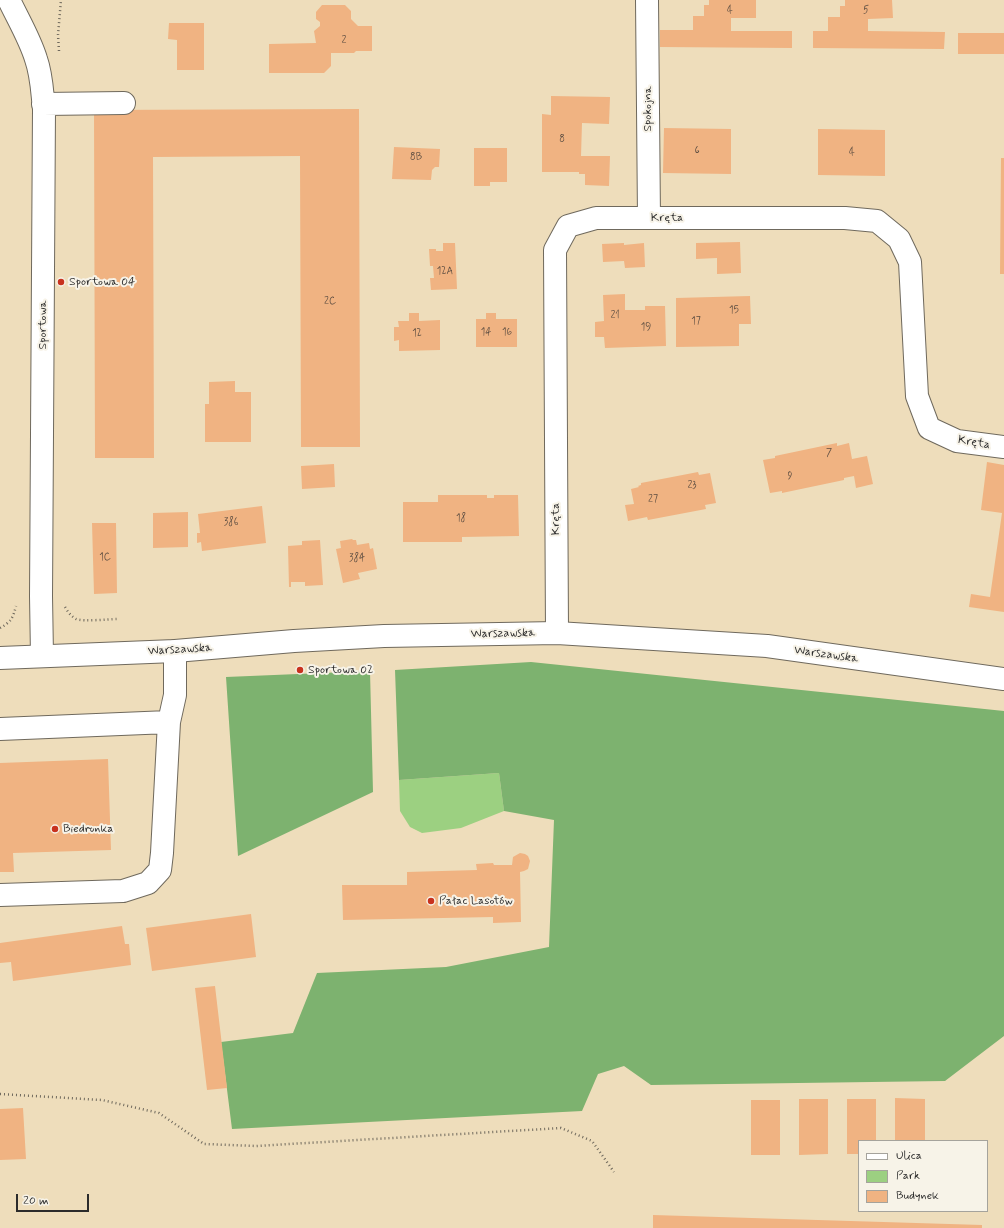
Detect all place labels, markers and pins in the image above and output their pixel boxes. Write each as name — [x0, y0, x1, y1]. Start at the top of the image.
place label: Sportowa 04 — [69, 275, 135, 289]
marker: Sportowa 04 — [56, 277, 66, 287]
place label: Sportowa 02 — [308, 663, 373, 677]
marker: Sportowa 02 — [295, 665, 305, 675]
place label: Biedronka — [63, 822, 113, 836]
marker: Biedronka — [50, 824, 60, 834]
place label: Pałac Lasotów — [439, 894, 513, 908]
marker: Pałac Lasotów — [426, 896, 436, 906]

